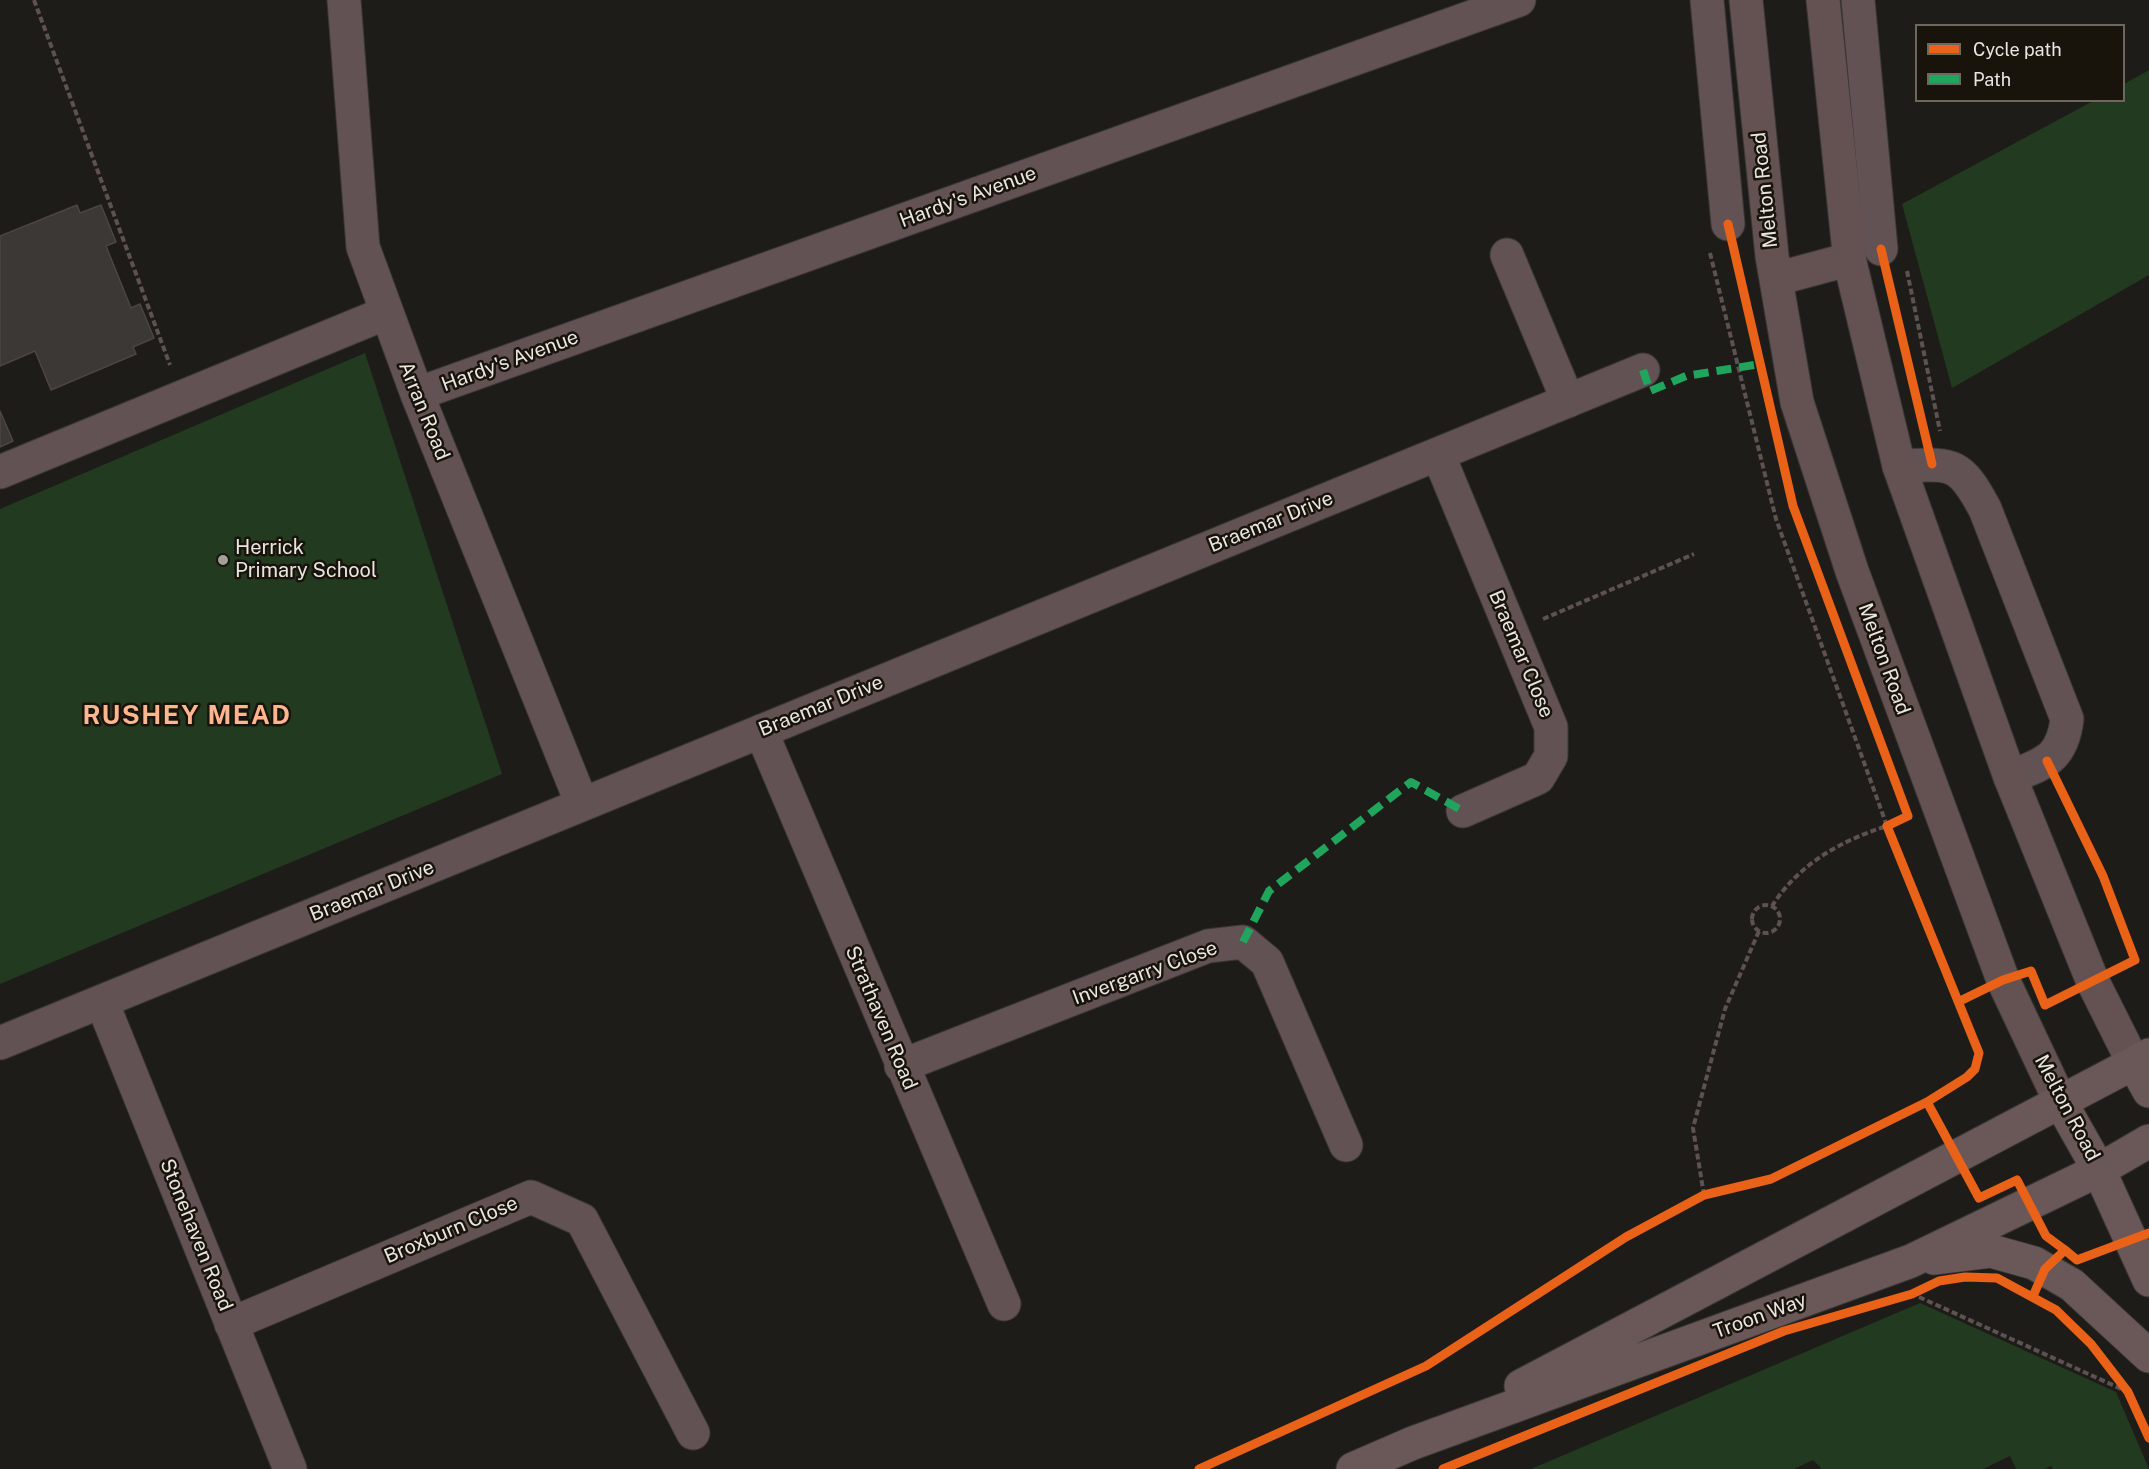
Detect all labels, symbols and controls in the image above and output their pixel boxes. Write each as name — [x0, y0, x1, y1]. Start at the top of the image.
legend — [1915, 24, 2125, 102]
text: Cycle path — [1973, 39, 2062, 60]
text: Path — [1973, 69, 2011, 90]
street label: Melton Road — [1747, 131, 1783, 249]
street label: Hardy's Avenue — [896, 161, 1040, 233]
street label: Hardy's Avenue — [438, 325, 582, 397]
street label: Arran Road — [393, 358, 455, 464]
street label: Braemar Drive — [1205, 486, 1337, 558]
place label: Herrick Primary School — [235, 536, 377, 583]
marker: Herrick Primary School — [216, 553, 230, 567]
street label: Braemar Close — [1483, 587, 1559, 721]
street label: Melton Road — [1853, 600, 1915, 718]
street label: Braemar Drive — [755, 670, 887, 742]
district label: RUSHEY MEAD — [82, 700, 292, 732]
street label: Braemar Drive — [306, 855, 438, 927]
street label: Invergarry Close — [1069, 936, 1221, 1010]
street label: Strathaven Road — [840, 943, 922, 1093]
street label: Melton Road — [2029, 1051, 2105, 1165]
street label: Stonehaven Road — [155, 1155, 237, 1315]
street label: Broxburn Close — [381, 1191, 521, 1269]
street label: Troon Way — [1710, 1288, 1810, 1344]

